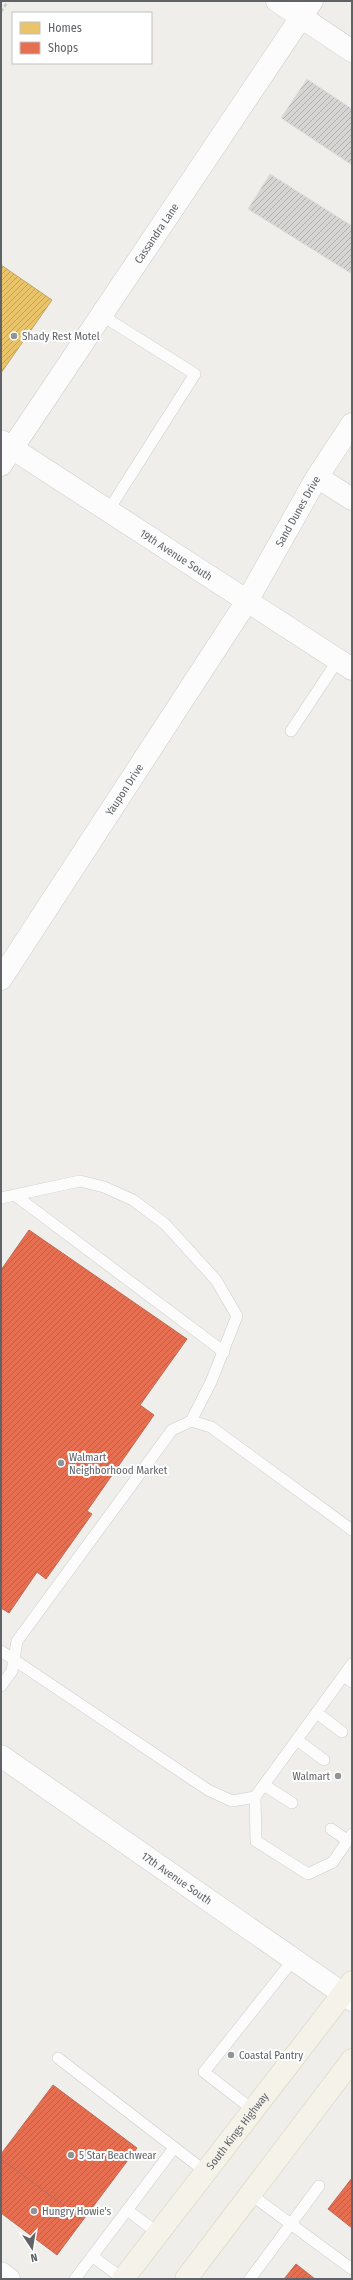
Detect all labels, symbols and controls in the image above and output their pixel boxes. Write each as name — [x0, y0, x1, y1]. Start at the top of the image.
legend — [12, 12, 152, 64]
text: Homes — [48, 21, 82, 35]
text: Shops — [48, 41, 78, 55]
street label: Cassandra Lane — [131, 201, 181, 266]
place label: Shady Rest Motel — [22, 330, 100, 343]
marker: Shady Rest Motel — [9, 331, 19, 341]
street label: Sand Dunes Drive — [273, 474, 323, 549]
street label: 19th Avenue South — [138, 527, 215, 583]
street label: Yaupon Drive — [103, 761, 146, 818]
place label: Walmart Neighborhood Market — [69, 1451, 168, 1477]
marker: Walmart Neighborhood Market — [56, 1458, 66, 1468]
place label: Walmart — [293, 1770, 330, 1783]
marker: Walmart — [333, 1771, 343, 1781]
street label: 17th Avenue South — [139, 1849, 214, 1907]
place label: Coastal Pantry — [239, 2049, 303, 2062]
marker: Coastal Pantry — [226, 2050, 236, 2060]
street label: South Kings Highway — [203, 2090, 271, 2172]
place label: 5 Star Beachwear — [79, 2149, 157, 2162]
marker: 5 Star Beachwear — [66, 2150, 76, 2160]
place label: Hungry Howie's — [42, 2205, 112, 2218]
marker: Hungry Howie's — [29, 2206, 39, 2216]
north arrow — [12, 2228, 52, 2268]
text: N — [29, 2250, 39, 2264]

